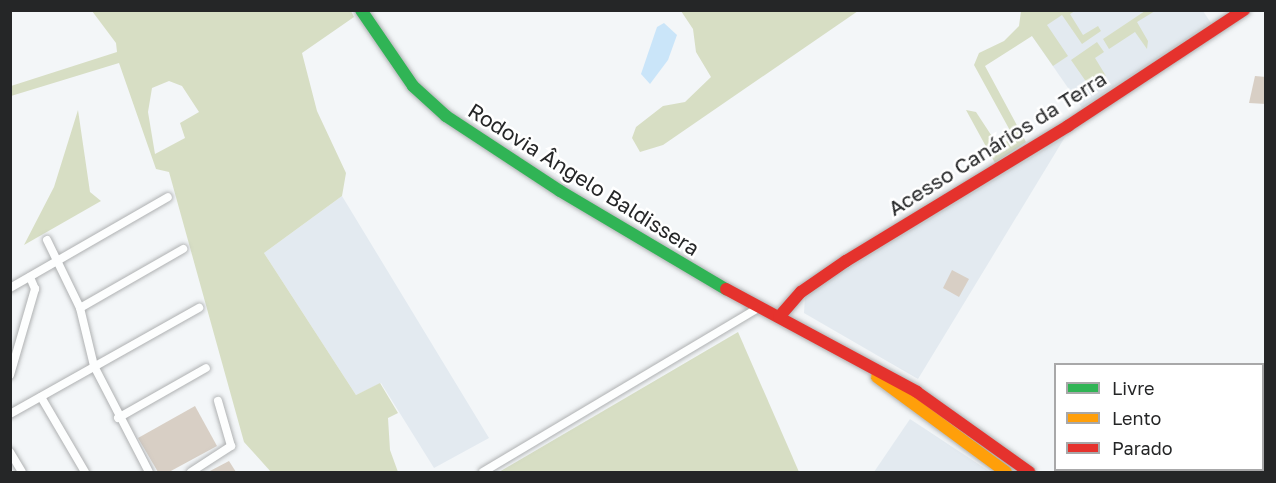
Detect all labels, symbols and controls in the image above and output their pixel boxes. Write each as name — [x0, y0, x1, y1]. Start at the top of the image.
street label: Acesso Canários da Terra — [883, 65, 1111, 221]
street label: Rodovia Ângelo Baldissera — [464, 97, 704, 261]
legend — [1054, 363, 1264, 471]
text: Livre — [1112, 377, 1154, 399]
text: Lento — [1112, 407, 1161, 429]
text: Parado — [1112, 437, 1173, 459]

